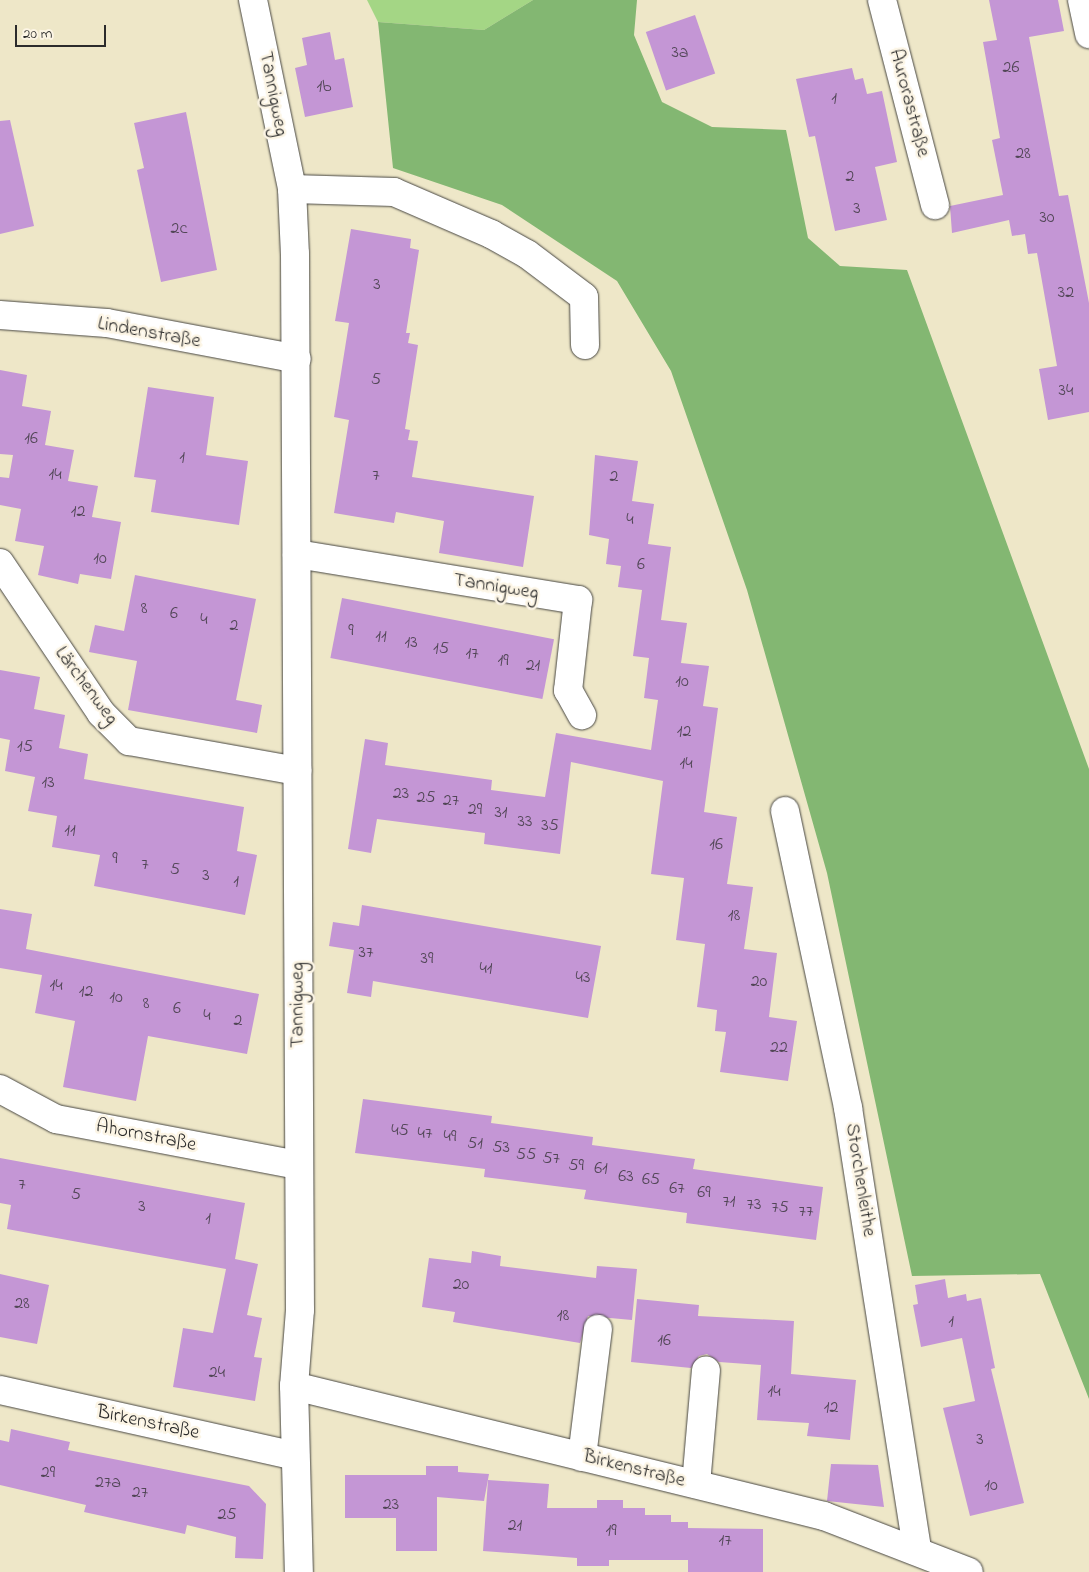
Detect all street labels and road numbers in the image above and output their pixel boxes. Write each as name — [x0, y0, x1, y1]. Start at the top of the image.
street label: Aurorastraße — [883, 46, 935, 160]
street label: Tannigweg — [253, 50, 293, 138]
street label: Lindenstraße — [96, 312, 202, 354]
street label: Tannigweg — [452, 568, 540, 606]
street label: Lärchenweg — [49, 642, 123, 730]
street label: Tannigweg — [286, 962, 310, 1048]
street label: Ahornstraße — [94, 1115, 198, 1157]
street label: Storchenleithe — [839, 1122, 881, 1238]
street label: Birkenstraße — [95, 1400, 201, 1446]
street label: Birkenstraße — [581, 1445, 687, 1493]

